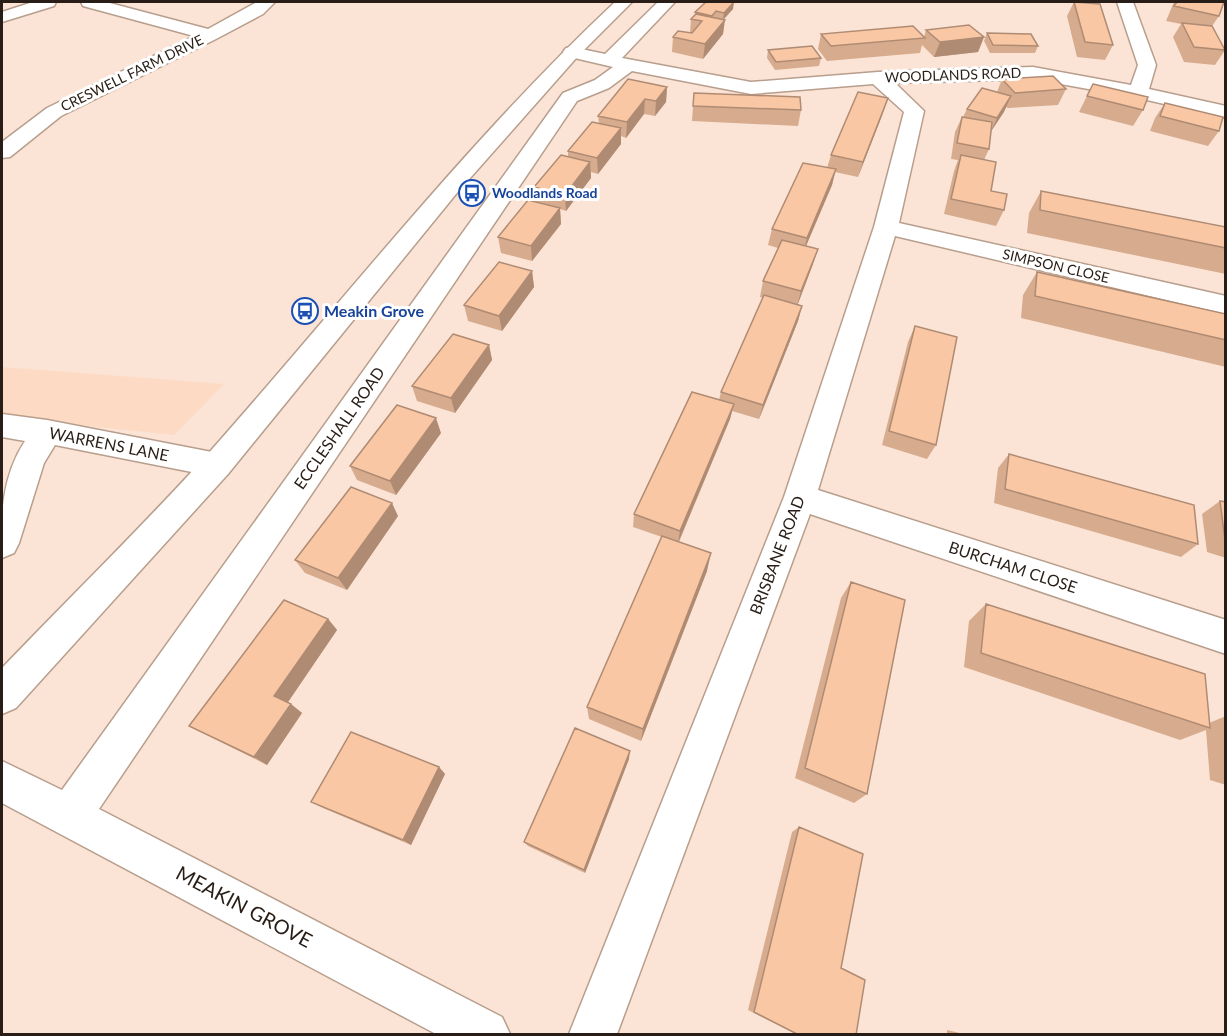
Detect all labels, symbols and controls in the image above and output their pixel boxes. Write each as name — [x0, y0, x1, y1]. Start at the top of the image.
street label: CRESWELL FARM DRIVE — [58, 31, 206, 115]
street label: WOODLANDS ROAD — [885, 64, 1021, 85]
bus stop icon: Woodlands Road — [457, 178, 487, 208]
place label: Woodlands Road — [492, 184, 598, 201]
street label: SIMPSON CLOSE — [1001, 245, 1111, 286]
bus stop icon: Meakin Grove — [290, 296, 320, 326]
place label: Meakin Grove — [324, 301, 424, 320]
street label: ECCLESHALL ROAD — [289, 363, 388, 492]
street label: WARRENS LANE — [48, 423, 171, 464]
street label: BRISBANE ROAD — [745, 493, 808, 617]
street label: BURCHAM CLOSE — [947, 537, 1080, 596]
street label: MEAKIN GROVE — [172, 860, 317, 952]

